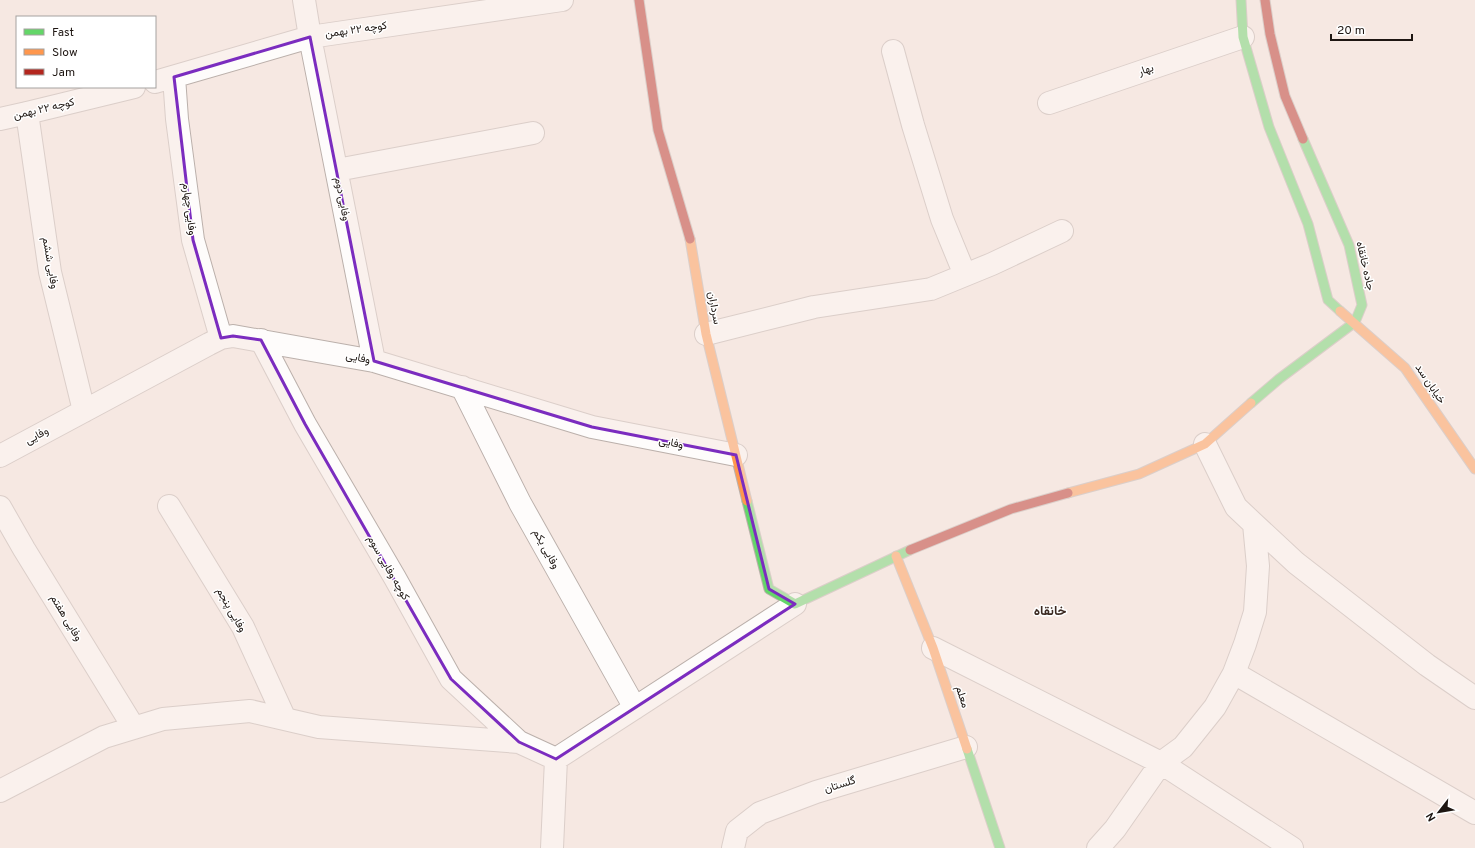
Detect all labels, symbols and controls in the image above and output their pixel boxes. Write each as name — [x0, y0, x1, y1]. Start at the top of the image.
legend — [16, 16, 156, 88]
scale bar — [1331, 16, 1412, 42]
street label: کوچه ۲۲ بهمن — [324, 19, 388, 41]
text: 20 m — [1337, 23, 1365, 39]
text: Fast — [52, 25, 74, 41]
text: Slow — [52, 45, 78, 61]
street label: بهار — [1136, 61, 1156, 79]
text: Jam — [52, 65, 75, 81]
street label: کوچه ۲۲ بهمن — [12, 95, 76, 123]
street label: وفایی دوم — [331, 176, 353, 222]
street label: وفایی چهارم — [179, 182, 199, 236]
street label: وفایی ششم — [39, 236, 61, 290]
street label: جاده خانقاه — [1353, 240, 1377, 292]
street label: سرداران — [704, 291, 724, 326]
street label: وفایی — [344, 349, 372, 367]
street label: خیابان سد — [1412, 361, 1448, 407]
street label: وفایی — [23, 424, 51, 448]
street label: وفایی — [657, 434, 685, 452]
street label: وفایی یکم — [529, 527, 563, 571]
street label: کوچه وفایی سوم — [364, 533, 412, 603]
street label: وفایی پنجم — [213, 585, 249, 635]
street label: وفایی هفتم — [47, 592, 85, 644]
district label: خانقاه — [1034, 604, 1066, 620]
street label: معلم — [952, 684, 972, 710]
street label: گلستان — [823, 774, 858, 796]
north arrow — [1419, 792, 1459, 832]
text: N — [1423, 810, 1439, 824]

